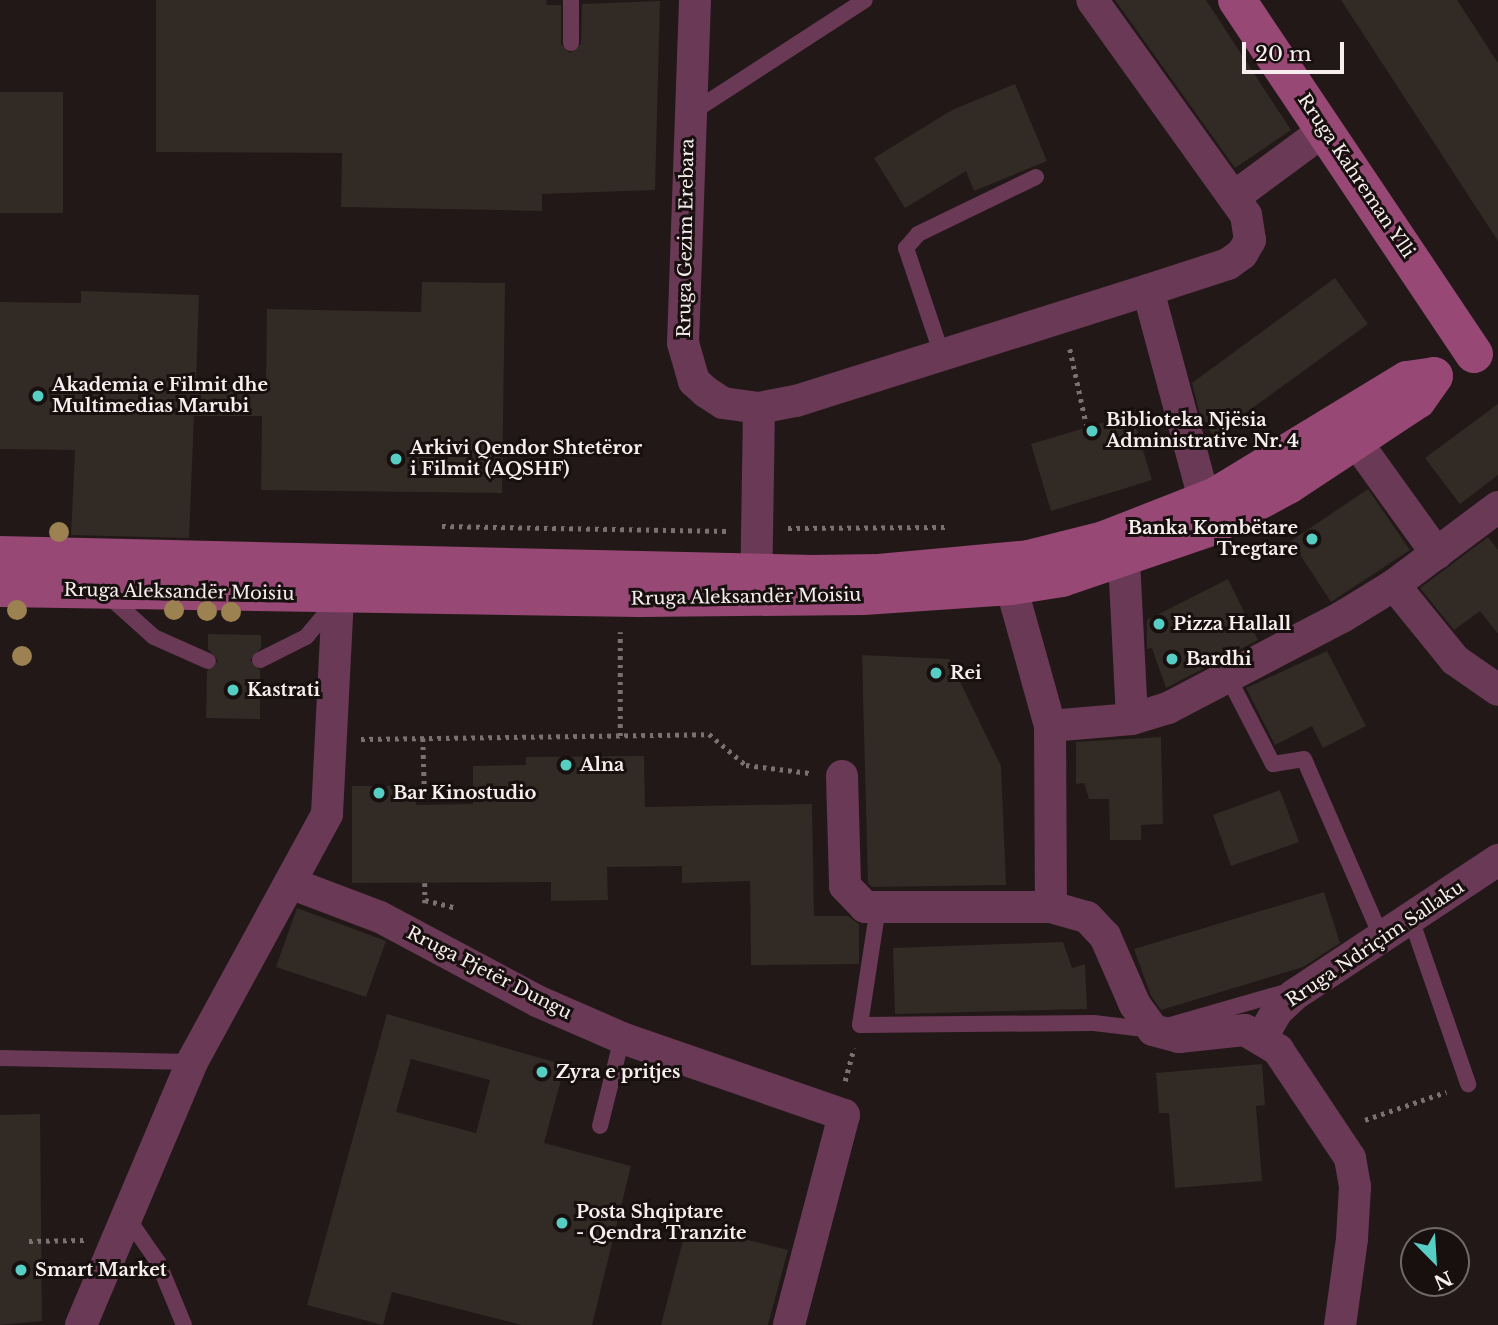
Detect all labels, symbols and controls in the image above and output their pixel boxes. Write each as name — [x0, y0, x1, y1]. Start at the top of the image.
scale bar — [1246, 28, 1348, 72]
text: 20 m — [1255, 41, 1312, 67]
street label: Rruga Kahreman Ylli — [1293, 90, 1419, 262]
street label: Rruga Gezim Erebara — [673, 138, 699, 338]
place label: Akademia e Filmit dhe Multimedias Marubi — [52, 375, 268, 418]
marker: Akademia e Filmit dhe Multimedias Marubi — [30, 388, 46, 404]
place label: Biblioteka Njësia Administrative Nr. 4 — [1106, 410, 1299, 452]
marker: Biblioteka Njësia Administrative Nr. 4 — [1084, 423, 1100, 439]
place label: Arkivi Qendor Shtetëror i Filmit (AQSHF) — [410, 438, 642, 480]
marker: Arkivi Qendor Shtetëror i Filmit (AQSHF) — [388, 451, 404, 467]
place label: Banka Kombëtare Tregtare — [1128, 518, 1298, 560]
marker: Banka Kombëtare Tregtare — [1304, 531, 1320, 547]
street label: Rruga Aleksandër Moisiu — [63, 579, 295, 605]
street label: Rruga Aleksandër Moisiu — [630, 584, 862, 610]
place label: Pizza Hallall — [1173, 613, 1291, 635]
marker: Pizza Hallall — [1151, 616, 1167, 632]
place label: Bardhi — [1186, 648, 1251, 670]
marker: Bardhi — [1164, 651, 1180, 667]
place label: Rei — [950, 662, 982, 684]
marker: Rei — [928, 665, 944, 681]
place label: Kastrati — [247, 679, 320, 701]
marker: Kastrati — [225, 682, 241, 698]
place label: Alna — [580, 754, 624, 776]
marker: Alna — [558, 757, 574, 773]
place label: Bar Kinostudio — [393, 782, 537, 804]
marker: Bar Kinostudio — [371, 785, 387, 801]
street label: Rruga Ndriçim Sallaku — [1282, 876, 1468, 1012]
street label: Rruga Pjetër Dungu — [403, 922, 575, 1024]
place label: Zyra e pritjes — [556, 1061, 680, 1083]
marker: Zyra e pritjes — [534, 1064, 550, 1080]
place label: Posta Shqiptare - Qendra Tranzite — [576, 1202, 747, 1244]
marker: Posta Shqiptare - Qendra Tranzite — [554, 1215, 570, 1231]
north arrow — [1400, 1227, 1470, 1297]
place label: Smart Market — [35, 1259, 167, 1281]
marker: Smart Market — [13, 1262, 29, 1278]
text: N — [1430, 1266, 1456, 1294]

